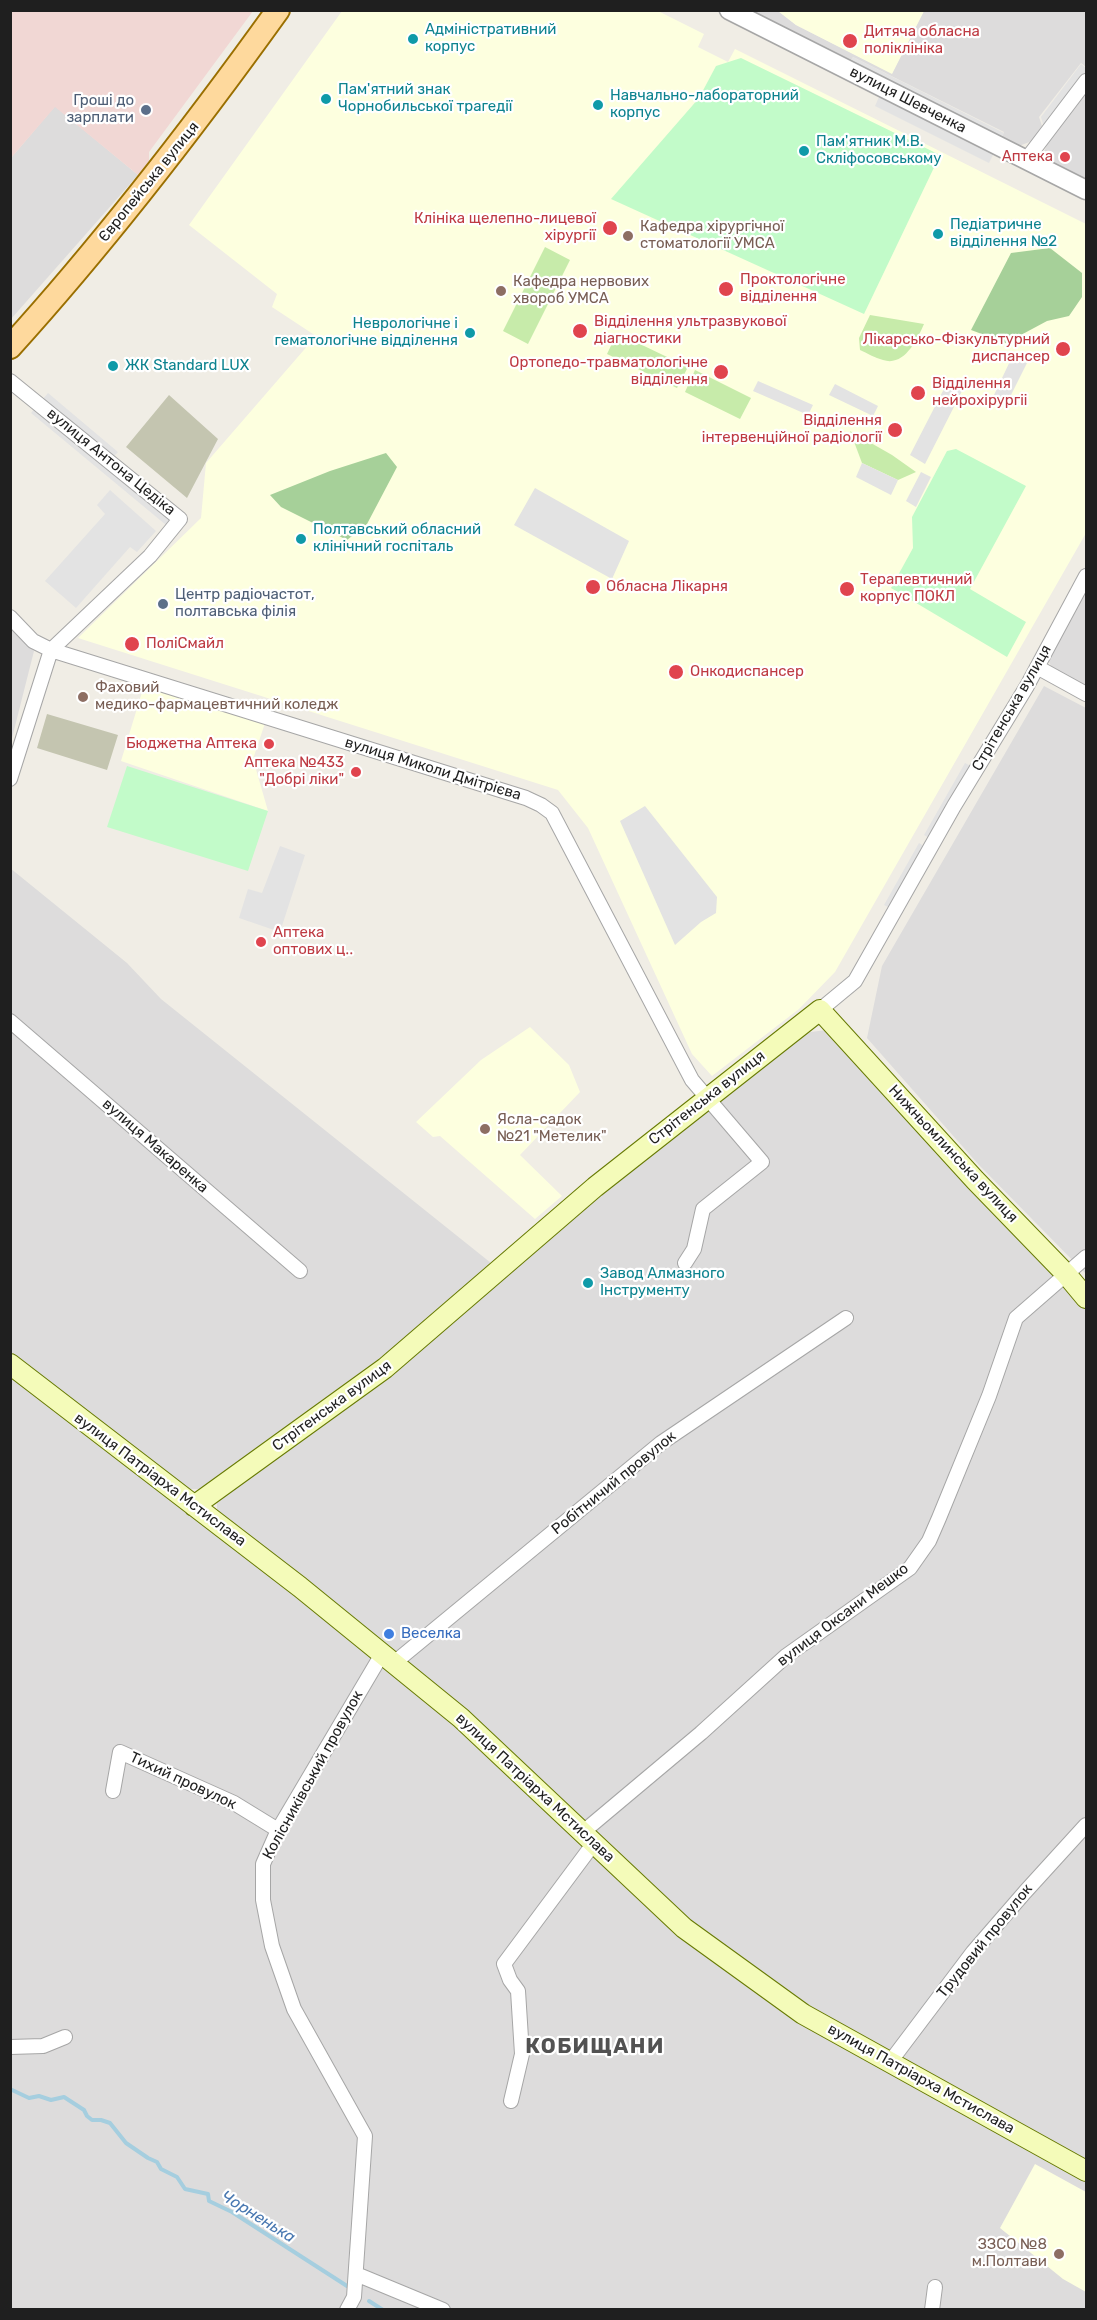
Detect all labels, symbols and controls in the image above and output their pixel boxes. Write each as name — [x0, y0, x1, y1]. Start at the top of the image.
place label: Адміністративний корпус — [425, 21, 556, 56]
place label: Дитяча обласна поліклініка — [864, 23, 980, 58]
marker: Адміністративний корпус — [406, 32, 420, 46]
marker: Дитяча обласна поліклініка — [841, 32, 859, 50]
street label: вулиця Шевченка — [847, 63, 969, 137]
place label: Пам'ятний знак Чорнобильської трагедії — [338, 81, 512, 116]
place label: Навчально-лабораторний корпус — [610, 87, 799, 122]
place label: Гроші до зарплати — [66, 92, 134, 127]
marker: Пам'ятний знак Чорнобильської трагедії — [319, 92, 333, 106]
marker: Навчально-лабораторний корпус — [591, 98, 605, 112]
marker: Гроші до зарплати — [139, 103, 153, 117]
street label: Європейська вулиця — [95, 118, 203, 246]
place label: Пам'ятник М.В. Скліфосовському — [816, 133, 942, 168]
marker: Пам'ятник М.В. Скліфосовському — [797, 144, 811, 158]
place label: Аптека — [1002, 148, 1053, 166]
marker: Аптека — [1058, 150, 1072, 164]
place label: Клініка щелепно-лицевої хірургії — [414, 210, 596, 245]
place label: Педіатричне відділення №2 — [950, 216, 1057, 251]
place label: Кафедра хірургічної стоматології УМСА — [640, 218, 784, 253]
marker: Клініка щелепно-лицевої хірургії — [601, 219, 619, 237]
marker: Педіатричне відділення №2 — [931, 227, 945, 241]
marker: Кафедра хірургічної стоматології УМСА — [621, 229, 635, 243]
place label: Проктологічне відділення — [740, 271, 846, 306]
place label: Кафедра нервових хвороб УМСА — [513, 273, 649, 308]
marker: Проктологічне відділення — [717, 280, 735, 298]
marker: Кафедра нервових хвороб УМСА — [494, 284, 508, 298]
place label: Відділення ультразвукової діагностики — [594, 313, 787, 348]
place label: Неврологічне і гематологічне відділення — [275, 315, 458, 350]
marker: Відділення ультразвукової діагностики — [571, 322, 589, 340]
marker: Неврологічне і гематологічне відділення — [463, 326, 477, 340]
place label: Лікарсько-Фізкультурний диспансер — [863, 331, 1050, 366]
marker: Лікарсько-Фізкультурний диспансер — [1054, 340, 1072, 358]
place label: Ортопедо-травматологічне відділення — [509, 354, 708, 389]
place label: ЖК Standard LUX — [125, 357, 249, 375]
marker: ЖК Standard LUX — [106, 359, 120, 373]
marker: Ортопедо-травматологічне відділення — [712, 363, 730, 381]
place label: Відділення нейрохірургіі — [932, 375, 1027, 410]
marker: Відділення нейрохірургіі — [909, 384, 927, 402]
street label: вулиця Антона Цедіка — [43, 405, 179, 519]
place label: Відділення інтервенційної радіології — [702, 412, 882, 447]
marker: Відділення інтервенційної радіології — [886, 421, 904, 439]
place label: Полтавський обласний клінічний госпіталь — [313, 521, 481, 556]
marker: Полтавський обласний клінічний госпіталь — [294, 532, 308, 546]
place label: Терапевтичний корпус ПОКЛ — [860, 571, 972, 606]
marker: Обласна Лікарня — [584, 578, 602, 596]
place label: Обласна Лікарня — [606, 578, 728, 596]
marker: Терапевтичний корпус ПОКЛ — [838, 580, 856, 598]
place label: Центр радіочастот, полтавська філія — [175, 586, 315, 621]
marker: Центр радіочастот, полтавська філія — [156, 597, 170, 611]
marker: ПоліСмайл — [123, 635, 141, 653]
place label: ПоліСмайл — [146, 635, 224, 653]
street label: Стрітенська вулиця — [969, 642, 1055, 774]
marker: Онкодиспансер — [667, 663, 685, 681]
place label: Онкодиспансер — [690, 663, 804, 681]
place label: Фаховий медико-фармацевтичний коледж — [95, 679, 338, 714]
marker: Фаховий медико-фармацевтичний коледж — [76, 690, 90, 704]
street label: вулиця Миколи Дмітрієва — [343, 734, 523, 804]
place label: Бюджетна Аптека — [126, 735, 257, 753]
marker: Бюджетна Аптека — [262, 737, 276, 751]
place label: Аптека №433 "Добрі ліки" — [244, 754, 344, 789]
marker: Аптека №433 "Добрі ліки" — [349, 765, 363, 779]
place label: Аптека оптових ц‥ — [273, 924, 353, 959]
marker: Аптека оптових ц‥ — [254, 935, 268, 949]
street label: Стрітенська вулиця — [645, 1047, 769, 1149]
street label: Нижньомлинська вулиця — [885, 1081, 1021, 1227]
street label: вулиця Макаренка — [98, 1095, 212, 1197]
place label: Ясла-садок №21 "Метелик" — [497, 1111, 607, 1146]
marker: Ясла-садок №21 "Метелик" — [478, 1122, 492, 1136]
place label: Завод Алмазного Інструменту — [600, 1265, 725, 1300]
marker: Завод Алмазного Інструменту — [581, 1276, 595, 1290]
street label: Стрітенська вулиця — [269, 1357, 395, 1455]
street label: вулиця Патріарха Мстислава — [70, 1409, 250, 1551]
street label: Робітничий провулок — [548, 1427, 680, 1539]
street label: вулиця Оксани Мешко — [774, 1560, 912, 1670]
place label: Веселка — [401, 1625, 461, 1643]
marker: Веселка — [382, 1627, 396, 1641]
street label: Колісниківський провулок — [259, 1687, 367, 1863]
street label: вулиця Патріарха Мстислава — [452, 1710, 618, 1866]
street label: Тихий провулок — [127, 1748, 239, 1814]
street label: Трудовий провулок — [933, 1880, 1037, 2002]
street label: вулиця Патріарха Мстислава — [825, 2020, 1017, 2138]
district label: КОБИЩАНИ — [525, 2034, 665, 2060]
water label: Чорненька — [217, 2187, 299, 2247]
place label: ЗЗСО №8 м.Полтави — [972, 2236, 1047, 2271]
marker: ЗЗСО №8 м.Полтави — [1052, 2247, 1066, 2261]

